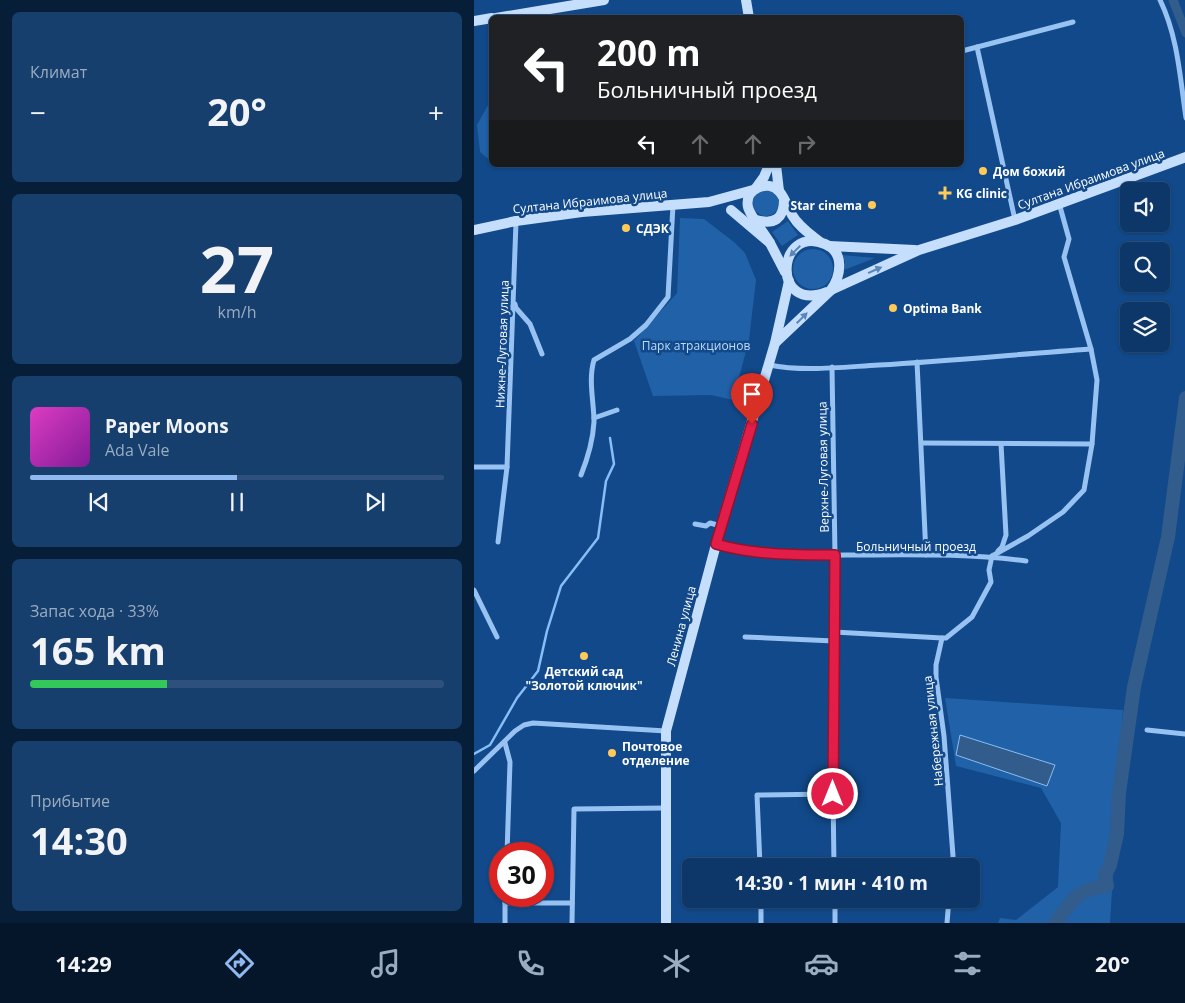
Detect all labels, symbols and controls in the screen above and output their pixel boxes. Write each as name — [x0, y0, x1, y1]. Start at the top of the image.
text: 200 m — [597, 29, 701, 76]
icon: left — [514, 35, 579, 100]
text: Климат — [30, 61, 87, 83]
text: Больничный проезд — [597, 74, 817, 104]
text: 20° — [207, 85, 267, 137]
text: − — [30, 93, 46, 131]
text: + — [428, 93, 444, 131]
icon: left — [633, 130, 661, 158]
icon: ahead — [686, 130, 714, 158]
icon: ahead — [739, 130, 767, 158]
icon: right — [792, 130, 820, 158]
street label: Султана Ибраимова улица — [1015, 144, 1167, 214]
place label: Дом божий — [993, 163, 1066, 180]
marker: Дом божий — [977, 165, 989, 177]
map controls — [1120, 182, 1170, 352]
button: sound — [1120, 182, 1170, 232]
street label: Султана Ибраимова улица — [512, 184, 668, 218]
place label: KG clinic — [956, 185, 1007, 202]
marker: KG clinic — [938, 186, 952, 200]
place label: Star cinema — [791, 197, 862, 214]
marker: Star cinema — [866, 199, 878, 211]
place label: СДЭК — [636, 220, 670, 237]
marker: СДЭК — [620, 222, 632, 234]
text: 27 — [200, 224, 274, 312]
button: search — [1120, 242, 1170, 292]
one-way arrow — [789, 245, 801, 257]
one-way arrow — [868, 266, 882, 274]
street label: Нижне-Луговая улица — [491, 280, 513, 408]
place label: Optima Bank — [903, 300, 982, 317]
text: km/h — [218, 301, 256, 323]
marker: Optima Bank — [887, 302, 899, 314]
button: layers — [1120, 302, 1170, 352]
one-way arrow — [795, 312, 807, 324]
park label: Парк атракционов — [642, 337, 750, 354]
pin — [731, 373, 773, 424]
icon: arrive — [738, 380, 766, 408]
street label: Верхне-Луговая улица — [813, 401, 833, 533]
text: Paper Moons — [105, 413, 229, 439]
text: Ada Vale — [105, 439, 169, 461]
icon: previous — [85, 488, 113, 516]
icon: pause — [223, 488, 251, 516]
icon: next — [361, 488, 389, 516]
street label: Больничный проезд — [856, 538, 976, 555]
street label: Ленина улица — [662, 584, 700, 668]
text: Запас хода · 33% — [30, 600, 159, 622]
text: 165 km — [30, 624, 166, 676]
marker: Детский сад "Золотой ключик" — [578, 650, 590, 662]
place label: Детский сад "Золотой ключик" — [525, 663, 643, 694]
street label: Набережная улица — [919, 675, 947, 787]
place label: Почтовое отделение — [622, 738, 690, 769]
marker: Почтовое отделение — [606, 747, 618, 759]
position arrow — [806, 767, 858, 819]
text: Прибытие — [30, 790, 110, 812]
text: 14:30 — [30, 814, 128, 866]
speed limit sign: 30 — [489, 842, 554, 907]
text: 14:30 · 1 мин · 410 m — [734, 870, 928, 896]
icon: directions — [222, 946, 257, 981]
icon: music — [368, 946, 403, 981]
icon: phone — [513, 946, 548, 981]
icon: climate — [659, 946, 694, 981]
icon: car — [804, 946, 839, 981]
icon: filters — [950, 946, 985, 981]
text: 14:29 — [55, 948, 112, 978]
text: 20° — [1095, 948, 1130, 978]

